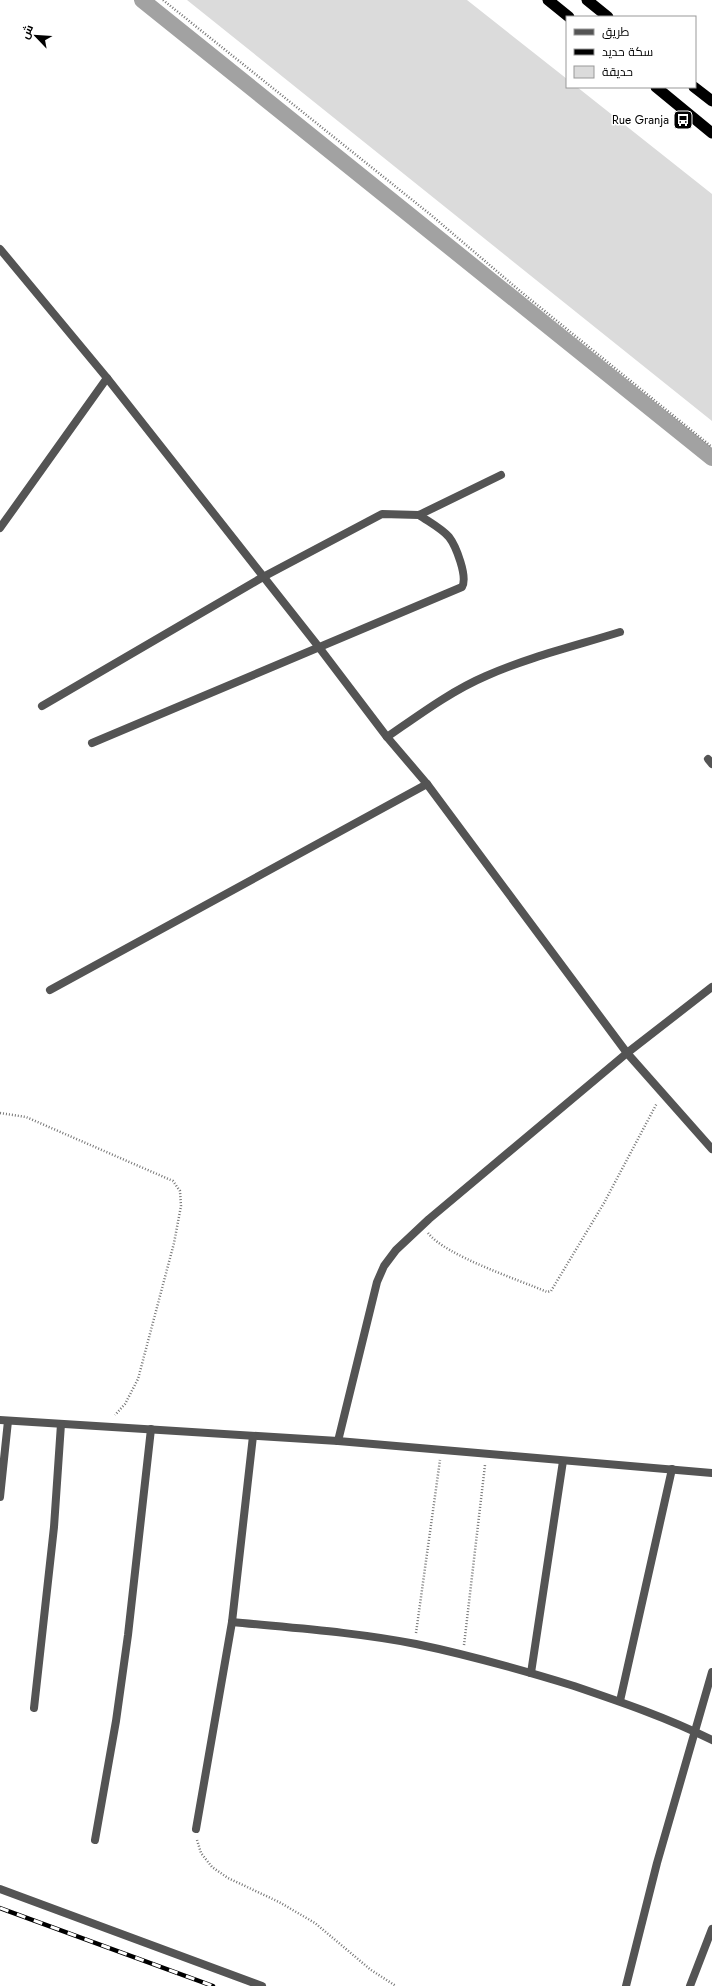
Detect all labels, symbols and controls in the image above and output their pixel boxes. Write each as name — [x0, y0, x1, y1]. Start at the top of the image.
north arrow — [16, 16, 56, 56]
legend — [566, 16, 696, 88]
text: ش — [17, 22, 37, 42]
text: طريق — [602, 23, 630, 41]
text: سكة حديد — [602, 43, 653, 61]
text: حديقة — [602, 63, 633, 81]
bus stop icon: Rue Granja — [672, 109, 694, 131]
place label: Rue Granja — [612, 111, 669, 129]

